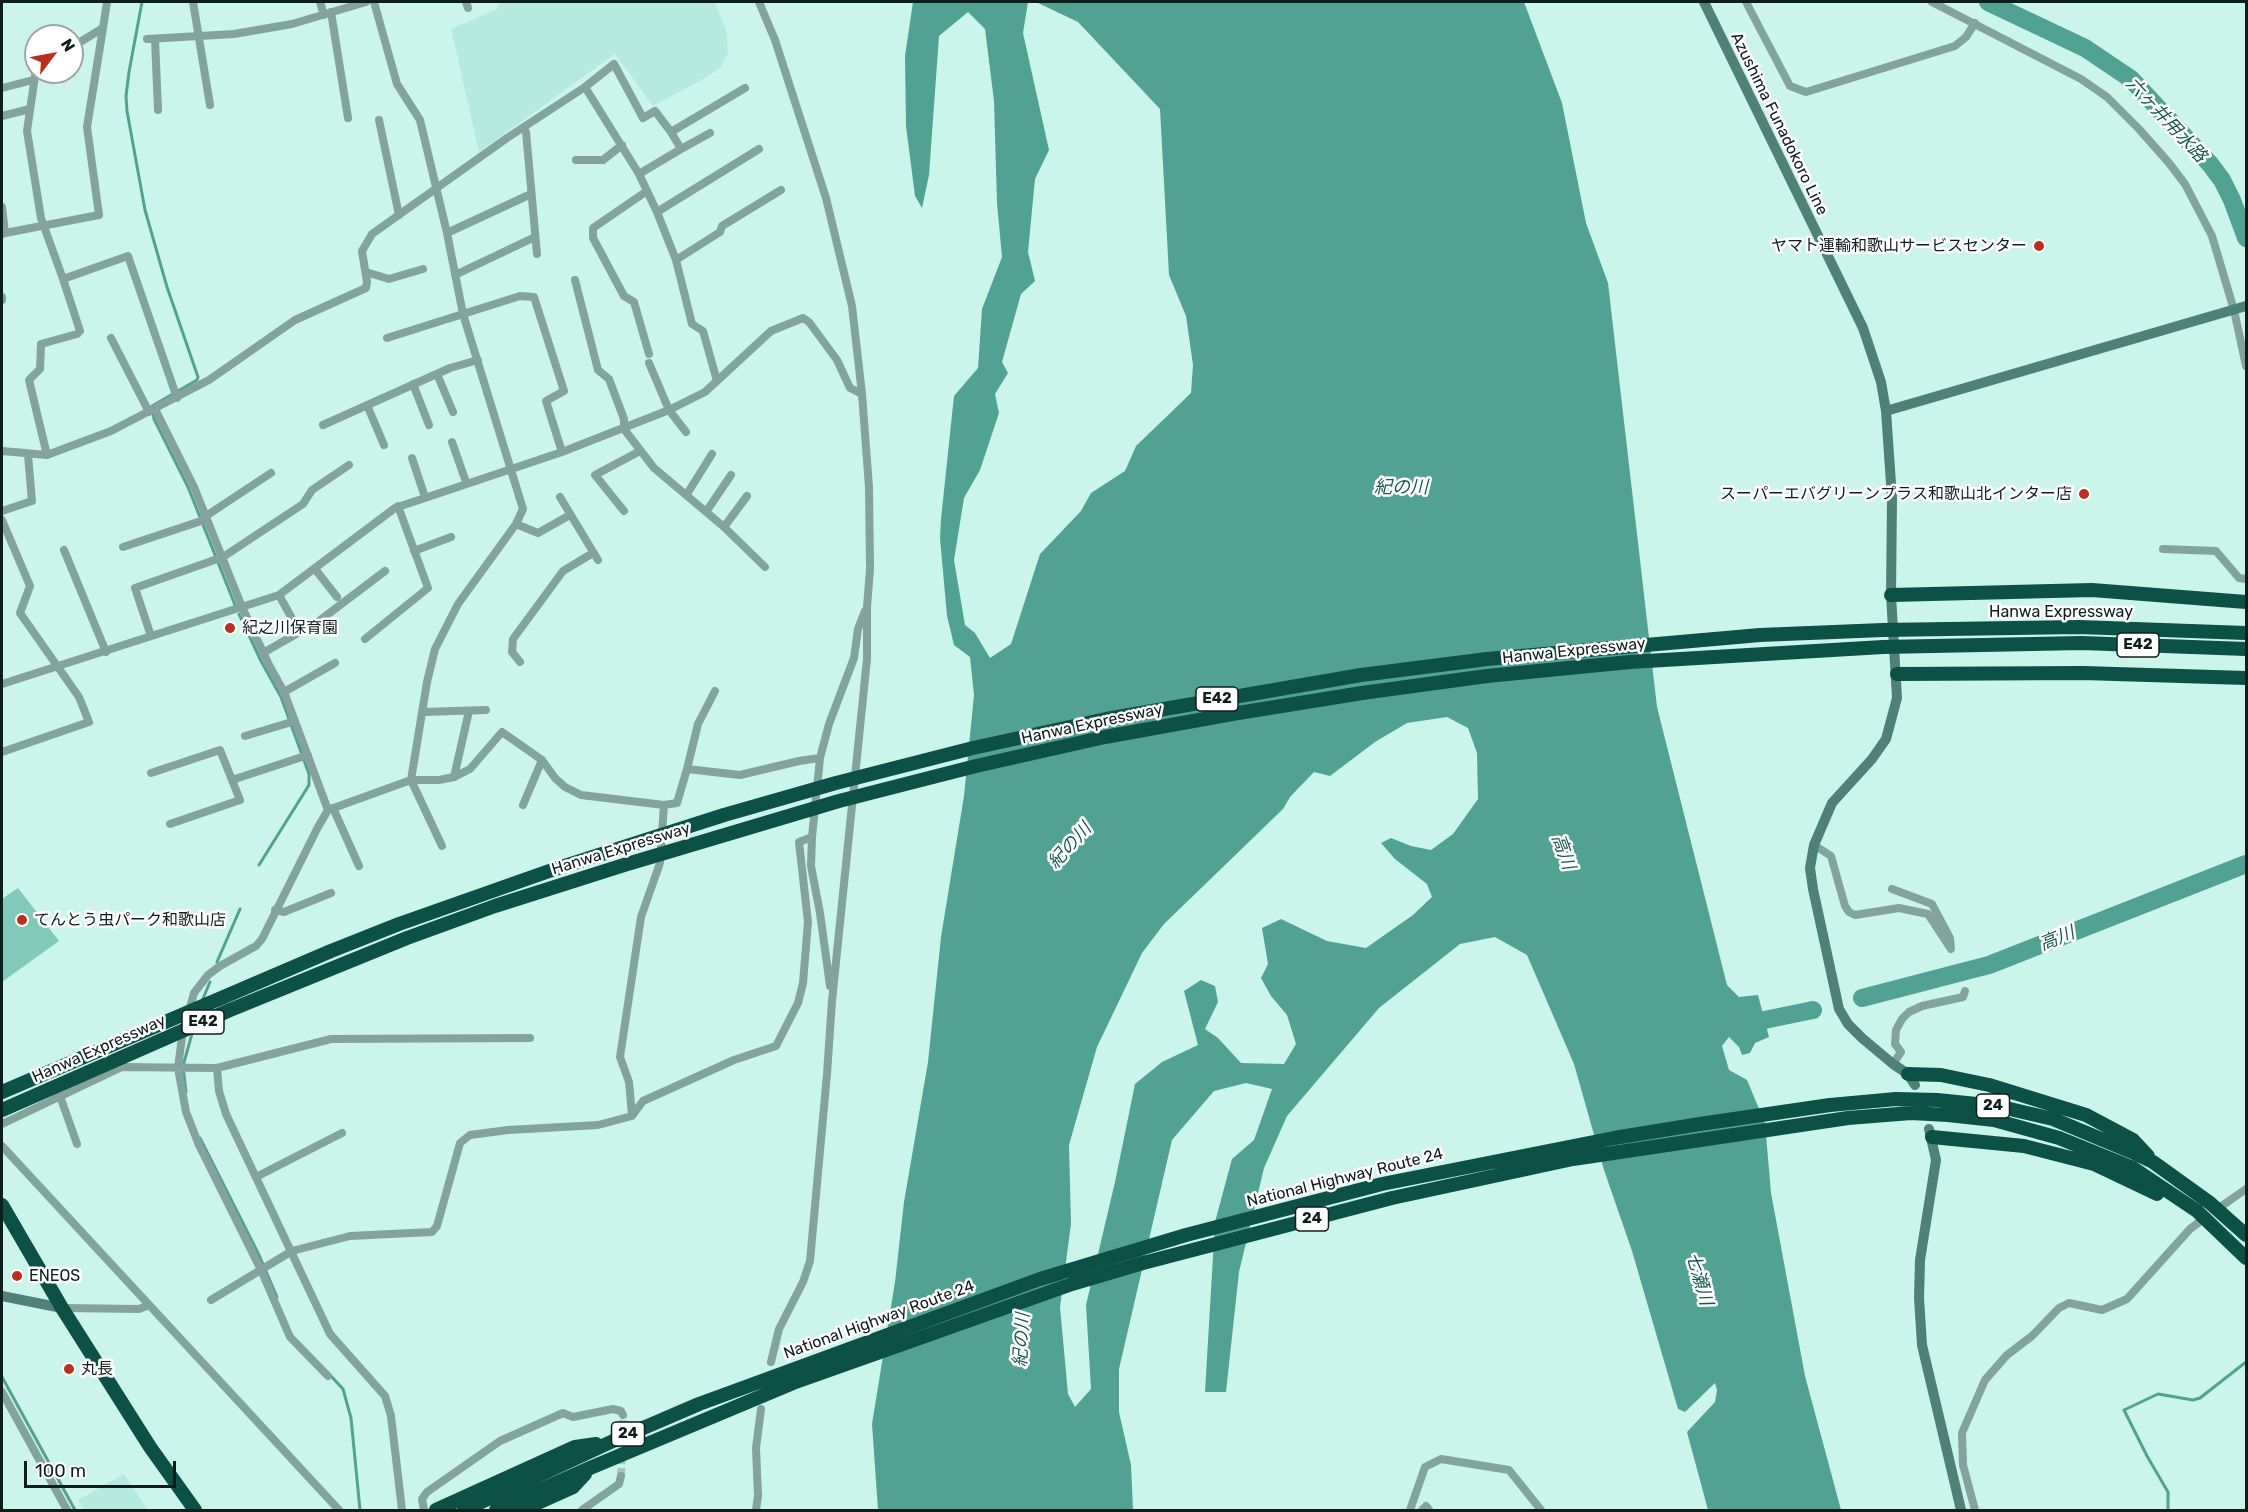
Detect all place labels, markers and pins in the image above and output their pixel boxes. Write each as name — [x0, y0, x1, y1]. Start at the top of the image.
place label: ヤマト運輸和歌山サービスセンター — [1771, 236, 2027, 256]
marker: ヤマト運輸和歌山サービスセンター — [2032, 239, 2046, 253]
place label: スーパーエバグリーンプラス和歌山北インター店 — [1720, 484, 2072, 504]
marker: スーパーエバグリーンプラス和歌山北インター店 — [2077, 487, 2091, 501]
place label: 紀之川保育園 — [242, 618, 338, 638]
marker: 紀之川保育園 — [223, 621, 237, 635]
place label: てんとう虫パーク和歌山店 — [34, 910, 226, 930]
marker: てんとう虫パーク和歌山店 — [15, 913, 29, 927]
place label: ENEOS — [29, 1266, 80, 1286]
marker: ENEOS — [10, 1269, 24, 1283]
place label: 丸長 — [81, 1359, 113, 1379]
marker: 丸長 — [62, 1362, 76, 1376]

